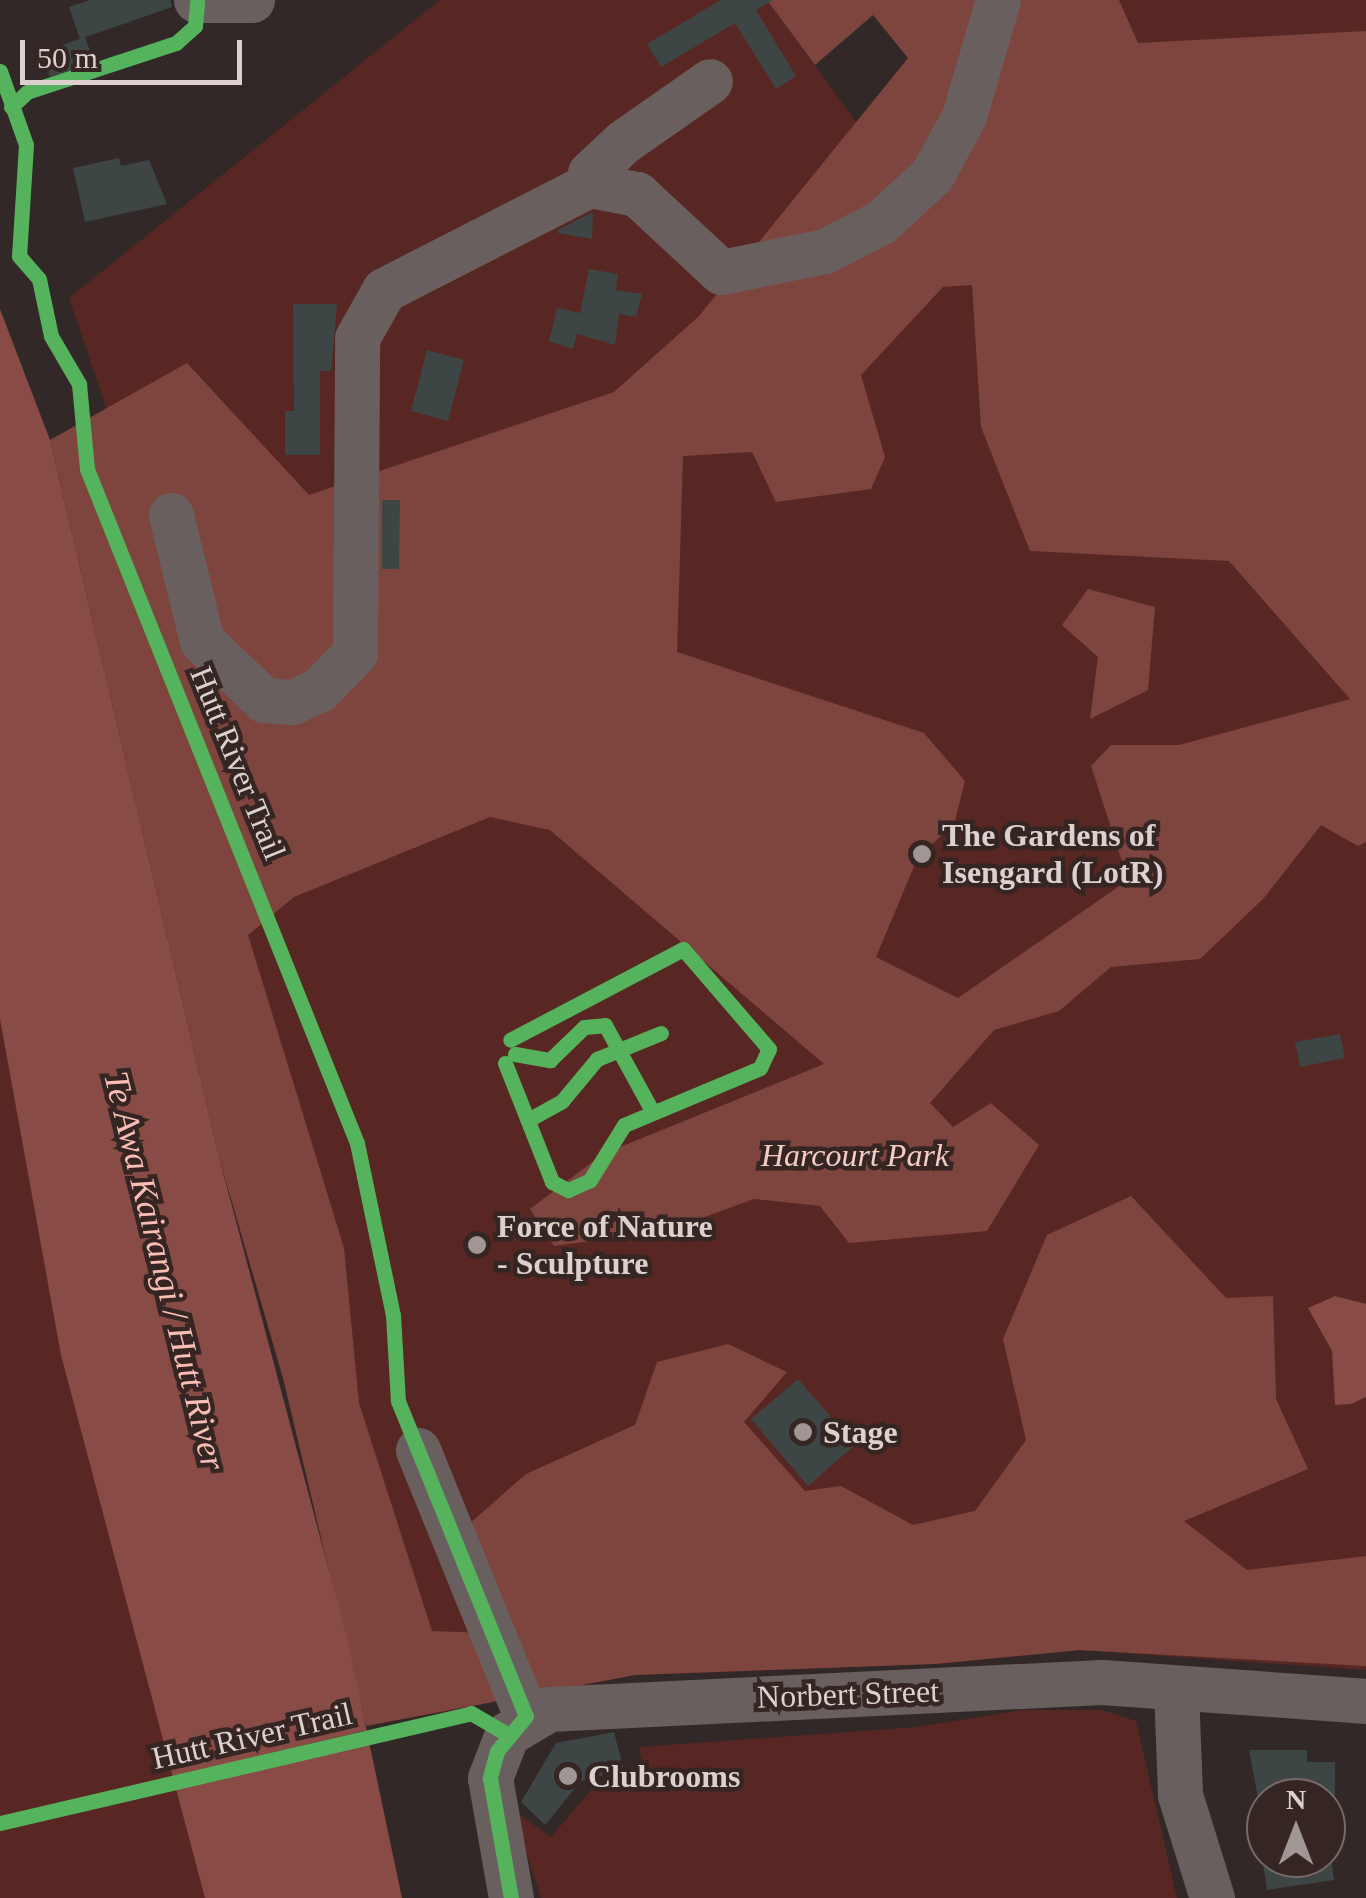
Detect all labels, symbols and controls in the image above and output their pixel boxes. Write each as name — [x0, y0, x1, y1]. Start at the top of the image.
scale bar — [25, 20, 248, 82]
text: 50 m — [37, 41, 98, 74]
street label: Hutt River Trail — [182, 661, 294, 865]
place label: The Gardens of Isengard (LotR) — [942, 817, 1163, 892]
marker: The Gardens of Isengard (LotR) — [911, 843, 933, 865]
water label: Te Awa Kairangi / Hutt River — [94, 1067, 234, 1475]
park label: Harcourt Park — [761, 1136, 949, 1174]
place label: Force of Nature - Sculpture — [497, 1208, 713, 1283]
marker: Force of Nature - Sculpture — [466, 1234, 488, 1256]
place label: Stage — [823, 1413, 898, 1451]
marker: Stage — [792, 1421, 814, 1443]
street label: Norbert Street — [756, 1672, 940, 1716]
street label: Hutt River Trail — [148, 1694, 356, 1778]
place label: Clubrooms — [588, 1757, 740, 1795]
marker: Clubrooms — [557, 1765, 579, 1787]
north arrow — [1246, 1778, 1346, 1878]
text: N — [1286, 1784, 1306, 1815]

